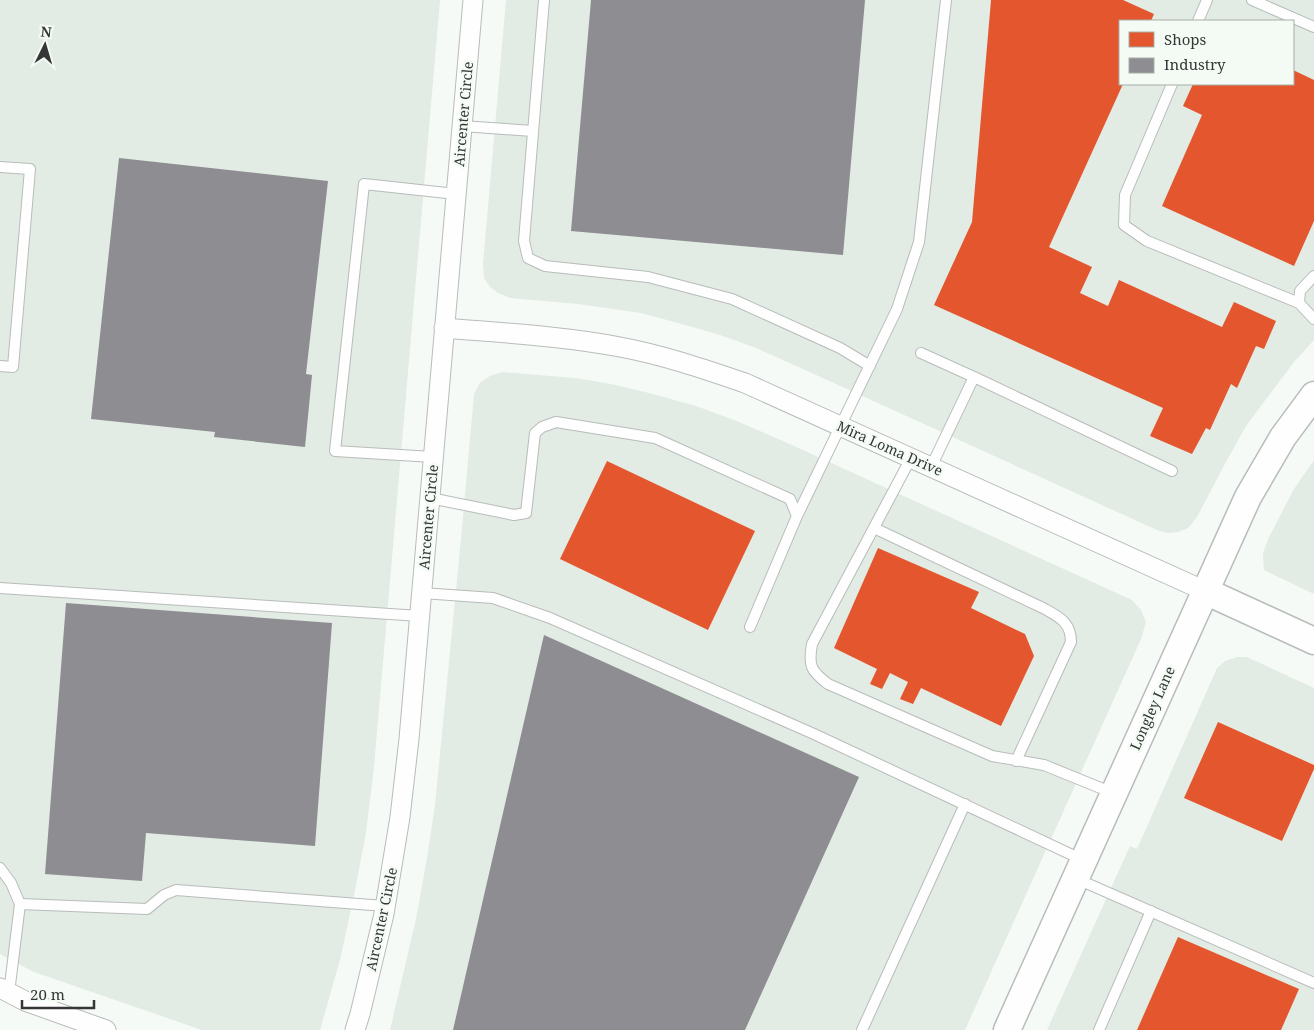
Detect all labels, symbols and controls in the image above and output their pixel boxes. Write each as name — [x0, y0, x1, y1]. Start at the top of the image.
north arrow — [20, 20, 70, 70]
legend — [1119, 20, 1294, 85]
text: N — [40, 22, 53, 41]
text: Shops — [1164, 29, 1207, 49]
text: Industry — [1164, 54, 1226, 74]
street label: Aircenter Circle — [449, 61, 477, 167]
street label: Mira Loma Drive — [834, 416, 946, 480]
street label: Aircenter Circle — [414, 464, 442, 570]
street label: Longley Lane — [1125, 663, 1179, 753]
street label: Aircenter Circle — [361, 865, 401, 973]
scale bar — [22, 978, 95, 1010]
text: 20 m — [30, 984, 65, 1004]

